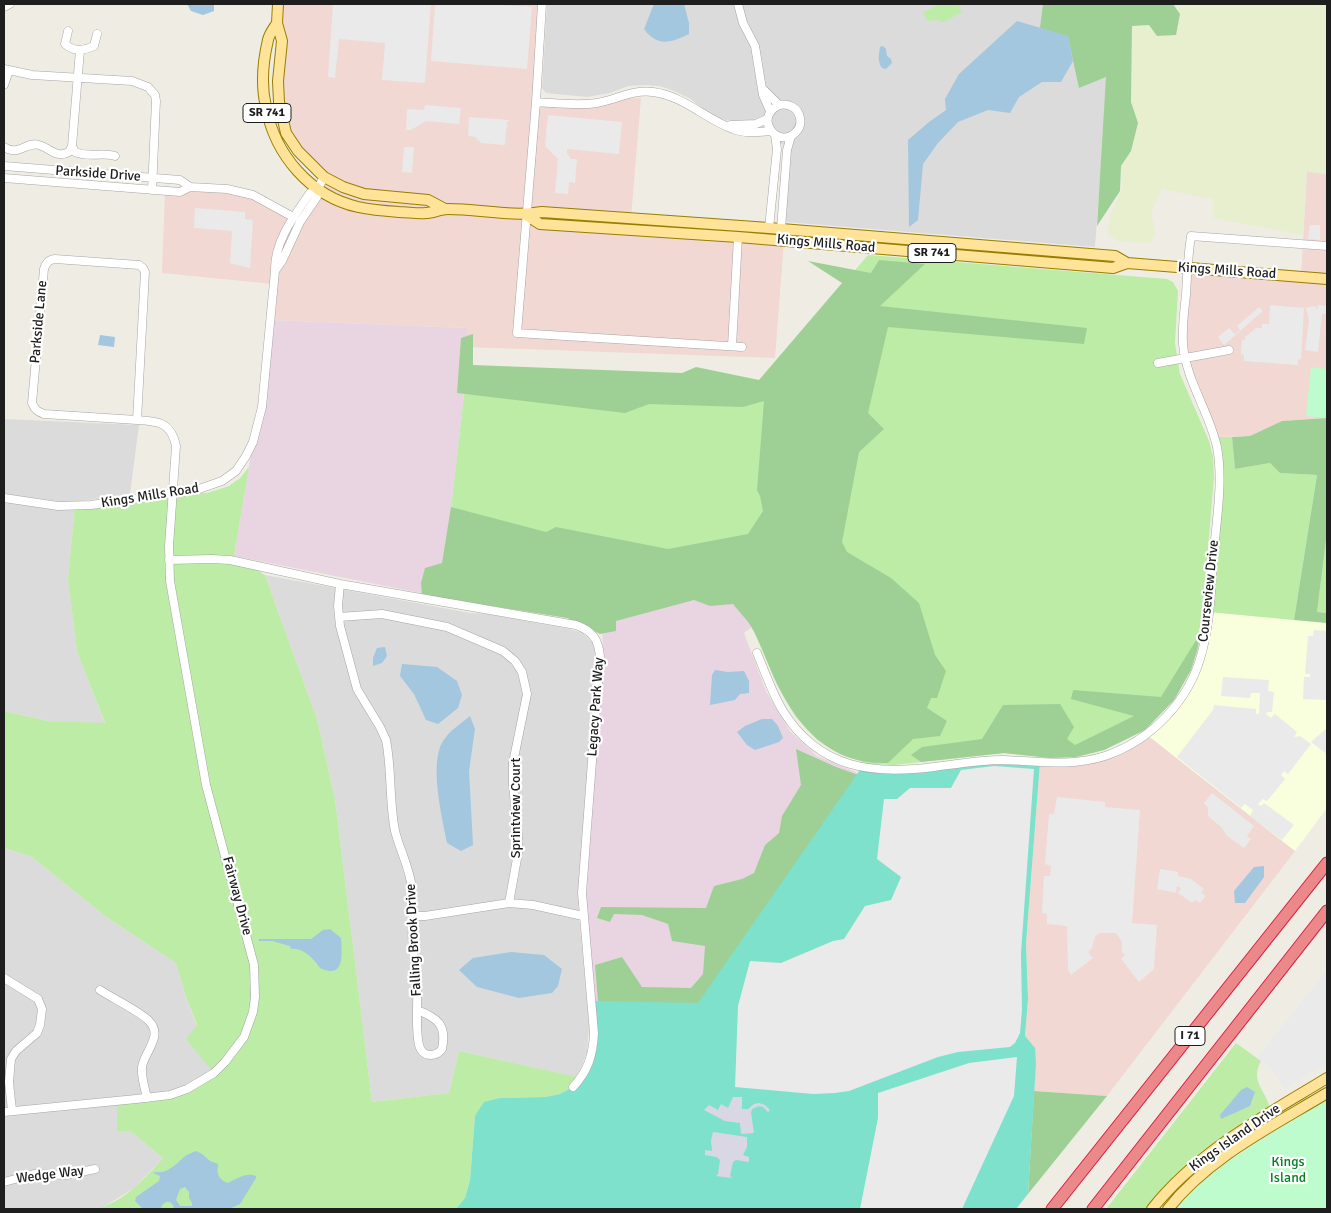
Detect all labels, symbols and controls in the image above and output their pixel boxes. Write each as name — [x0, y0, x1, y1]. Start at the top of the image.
road number: SR 741 — [243, 104, 291, 122]
street label: Parkside Drive — [55, 163, 141, 185]
street label: Kings Mills Road — [776, 231, 876, 257]
road number: SR 741 — [908, 244, 956, 262]
street label: Kings Mills Road — [1177, 259, 1277, 283]
street label: Parkside Lane — [27, 280, 51, 364]
street label: Kings Mills Road — [100, 480, 200, 512]
street label: Courseview Drive — [1195, 539, 1223, 643]
street label: Legacy Park Way — [584, 657, 608, 757]
street label: Sprintview Court — [508, 758, 524, 858]
street label: Fairway Drive — [218, 855, 256, 937]
street label: Falling Brook Drive — [403, 883, 425, 997]
road number: I 71 — [1175, 1026, 1205, 1046]
street label: Kings Island Drive — [1186, 1100, 1284, 1176]
park label: Kings Island — [1270, 1154, 1306, 1186]
street label: Wedge Way — [15, 1163, 85, 1187]

